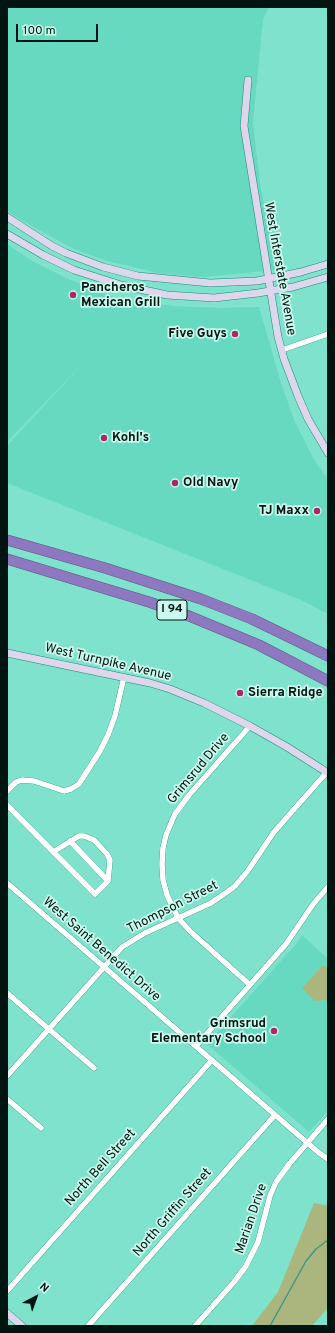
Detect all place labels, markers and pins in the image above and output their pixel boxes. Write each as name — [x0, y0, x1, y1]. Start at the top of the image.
place label: Pancheros Mexican Grill — [81, 280, 160, 311]
marker: Pancheros Mexican Grill — [68, 290, 78, 300]
place label: Five Guys — [168, 326, 227, 342]
marker: Five Guys — [230, 329, 240, 339]
place label: Kohl's — [112, 430, 149, 446]
marker: Kohl's — [99, 433, 109, 443]
place label: Old Navy — [183, 475, 238, 491]
marker: Old Navy — [170, 478, 180, 488]
place label: TJ Maxx — [259, 503, 309, 519]
marker: TJ Maxx — [312, 506, 322, 516]
place label: Sierra Ridge — [248, 685, 323, 701]
marker: Sierra Ridge — [235, 688, 245, 698]
place label: Grimsrud Elementary School — [151, 1016, 266, 1047]
marker: Grimsrud Elementary School — [269, 1026, 279, 1036]

